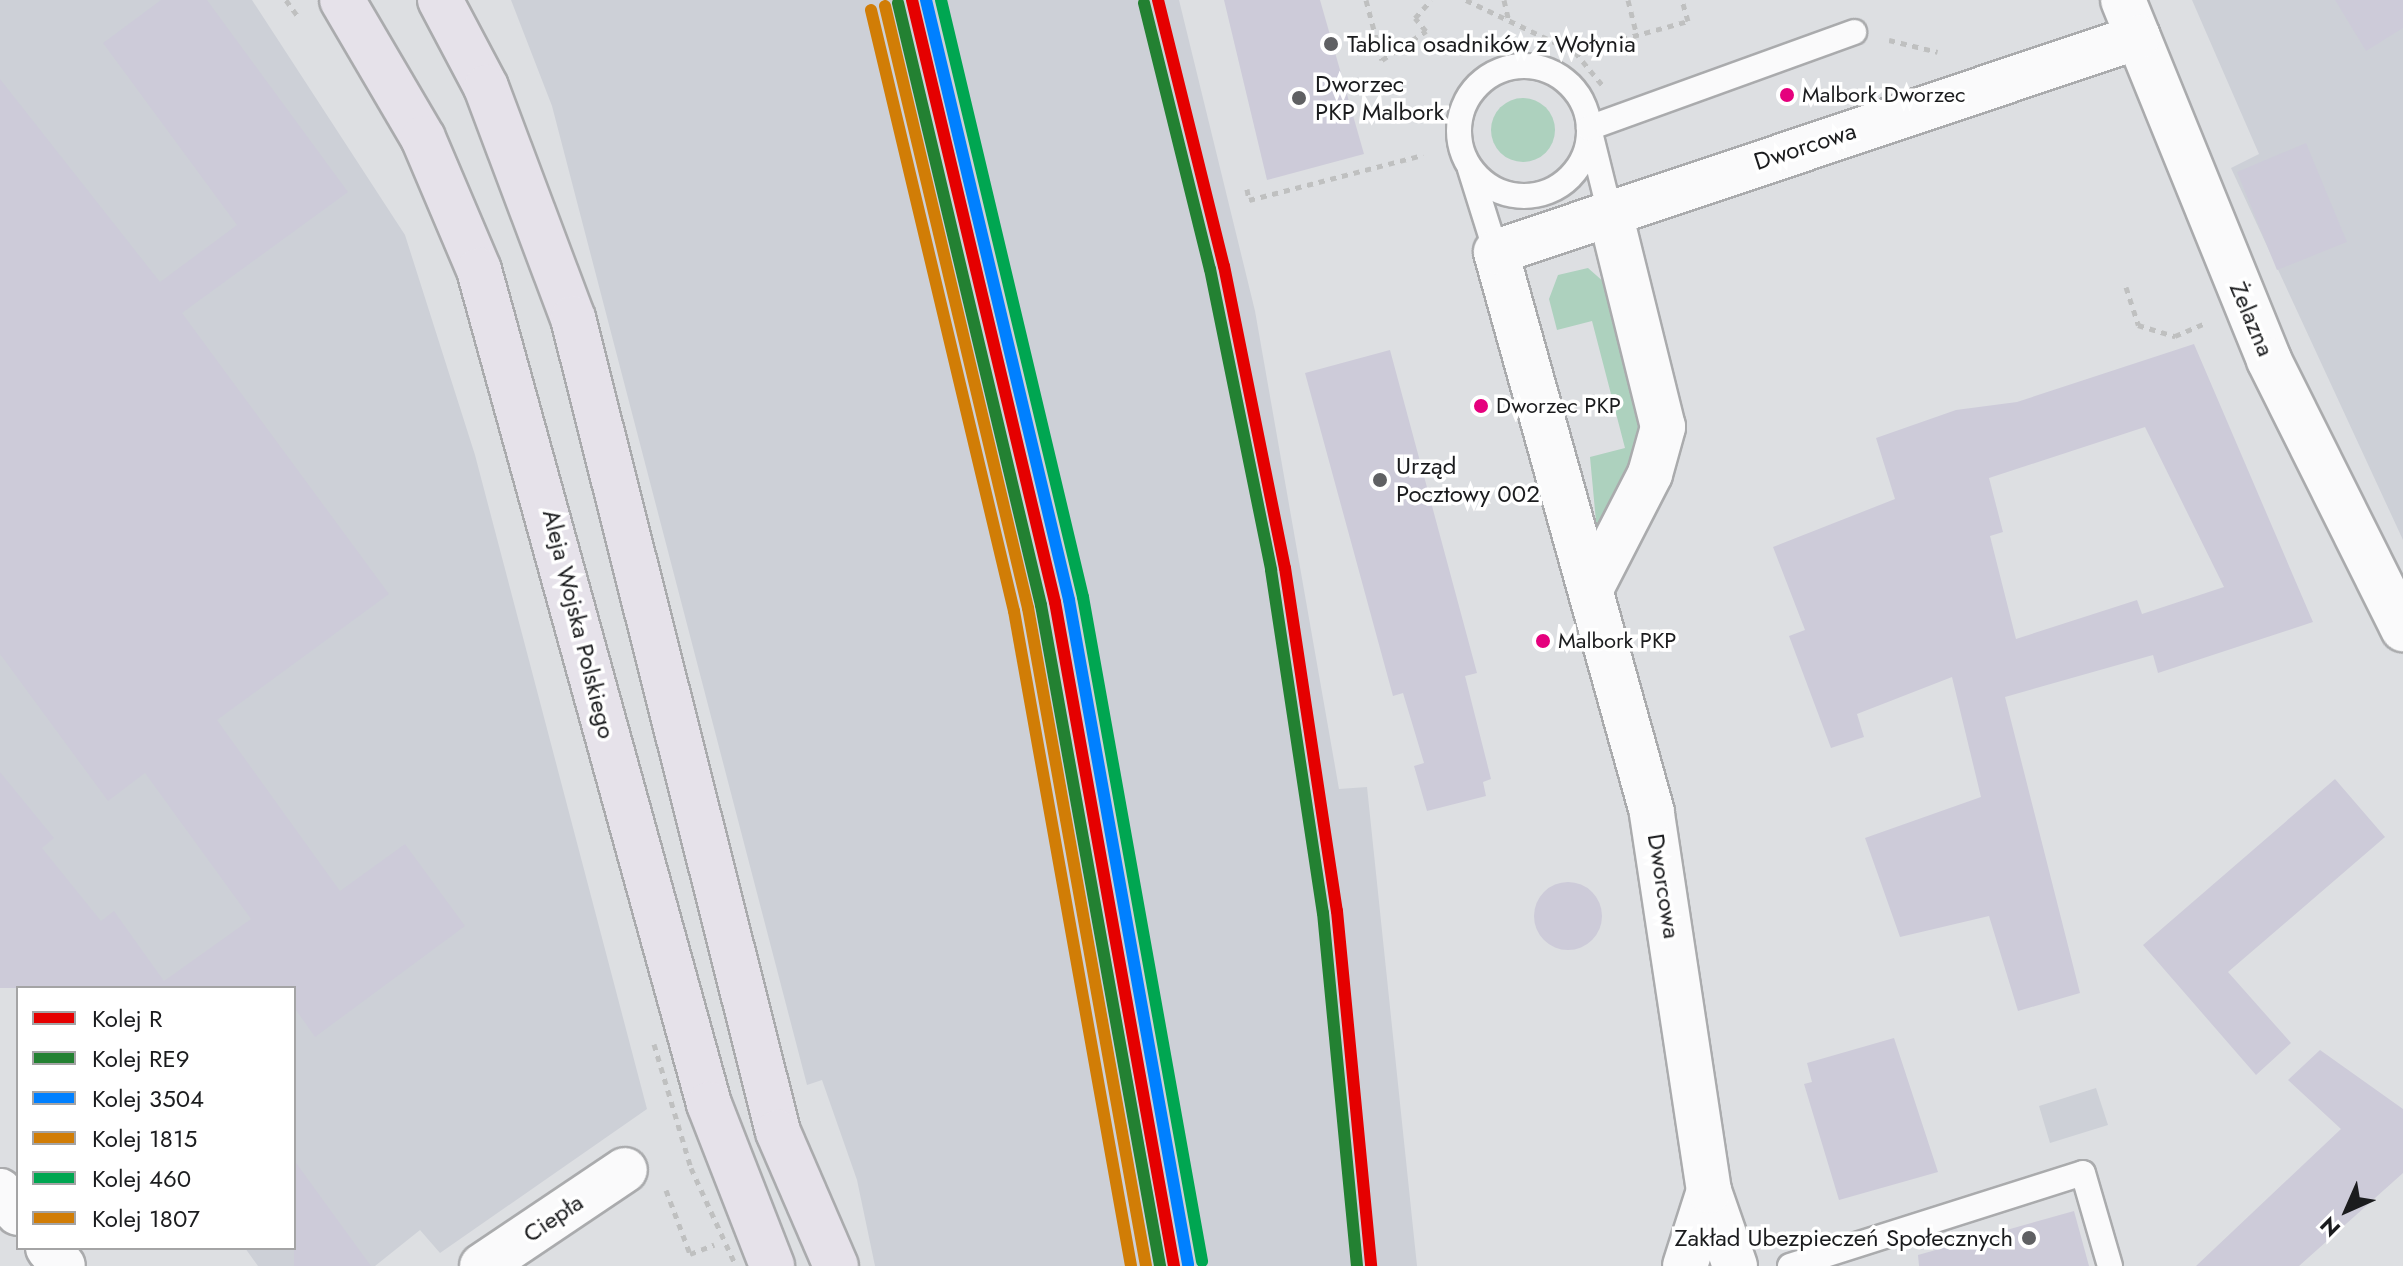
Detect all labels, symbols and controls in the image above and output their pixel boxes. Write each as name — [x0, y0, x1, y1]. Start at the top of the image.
place label: Tablica osadników z Wołynia — [1347, 30, 1636, 58]
marker: Tablica osadników z Wołynia — [1322, 35, 1340, 53]
place label: Dworzec PKP Malbork — [1315, 70, 1444, 126]
place label: Malbork Dworzec — [1802, 82, 1966, 108]
marker: Malbork Dworzec — [1779, 87, 1795, 103]
marker: Dworzec PKP Malbork — [1290, 89, 1308, 107]
street label: Dworcowa — [1750, 116, 1860, 176]
street label: Żelazna — [2224, 278, 2280, 360]
place label: Dworzec PKP — [1496, 393, 1621, 419]
marker: Dworzec PKP — [1473, 398, 1489, 414]
place label: Urząd Pocztowy 002 — [1396, 452, 1540, 508]
marker: Urząd Pocztowy 002 — [1371, 471, 1389, 489]
street label: Aleja Wojska Polskiego — [537, 506, 621, 742]
place label: Malbork PKP — [1558, 628, 1676, 654]
marker: Malbork PKP — [1535, 633, 1551, 649]
street label: Dworcowa — [1642, 832, 1686, 940]
legend — [16, 986, 296, 1250]
text: Kolej R — [92, 1001, 162, 1036]
text: Kolej RE9 — [92, 1041, 190, 1076]
text: Kolej 3504 — [92, 1081, 204, 1116]
text: Kolej 1815 — [92, 1121, 197, 1156]
text: Kolej 460 — [92, 1161, 191, 1196]
north arrow — [2307, 1170, 2387, 1250]
street label: Ciepła — [518, 1188, 588, 1248]
text: Kolej 1807 — [92, 1201, 200, 1236]
text: N — [2313, 1209, 2348, 1244]
place label: Zakład Ubezpieczeń Społecznych — [1674, 1224, 2013, 1252]
marker: Zakład Ubezpieczeń Społecznych — [2020, 1229, 2038, 1247]

